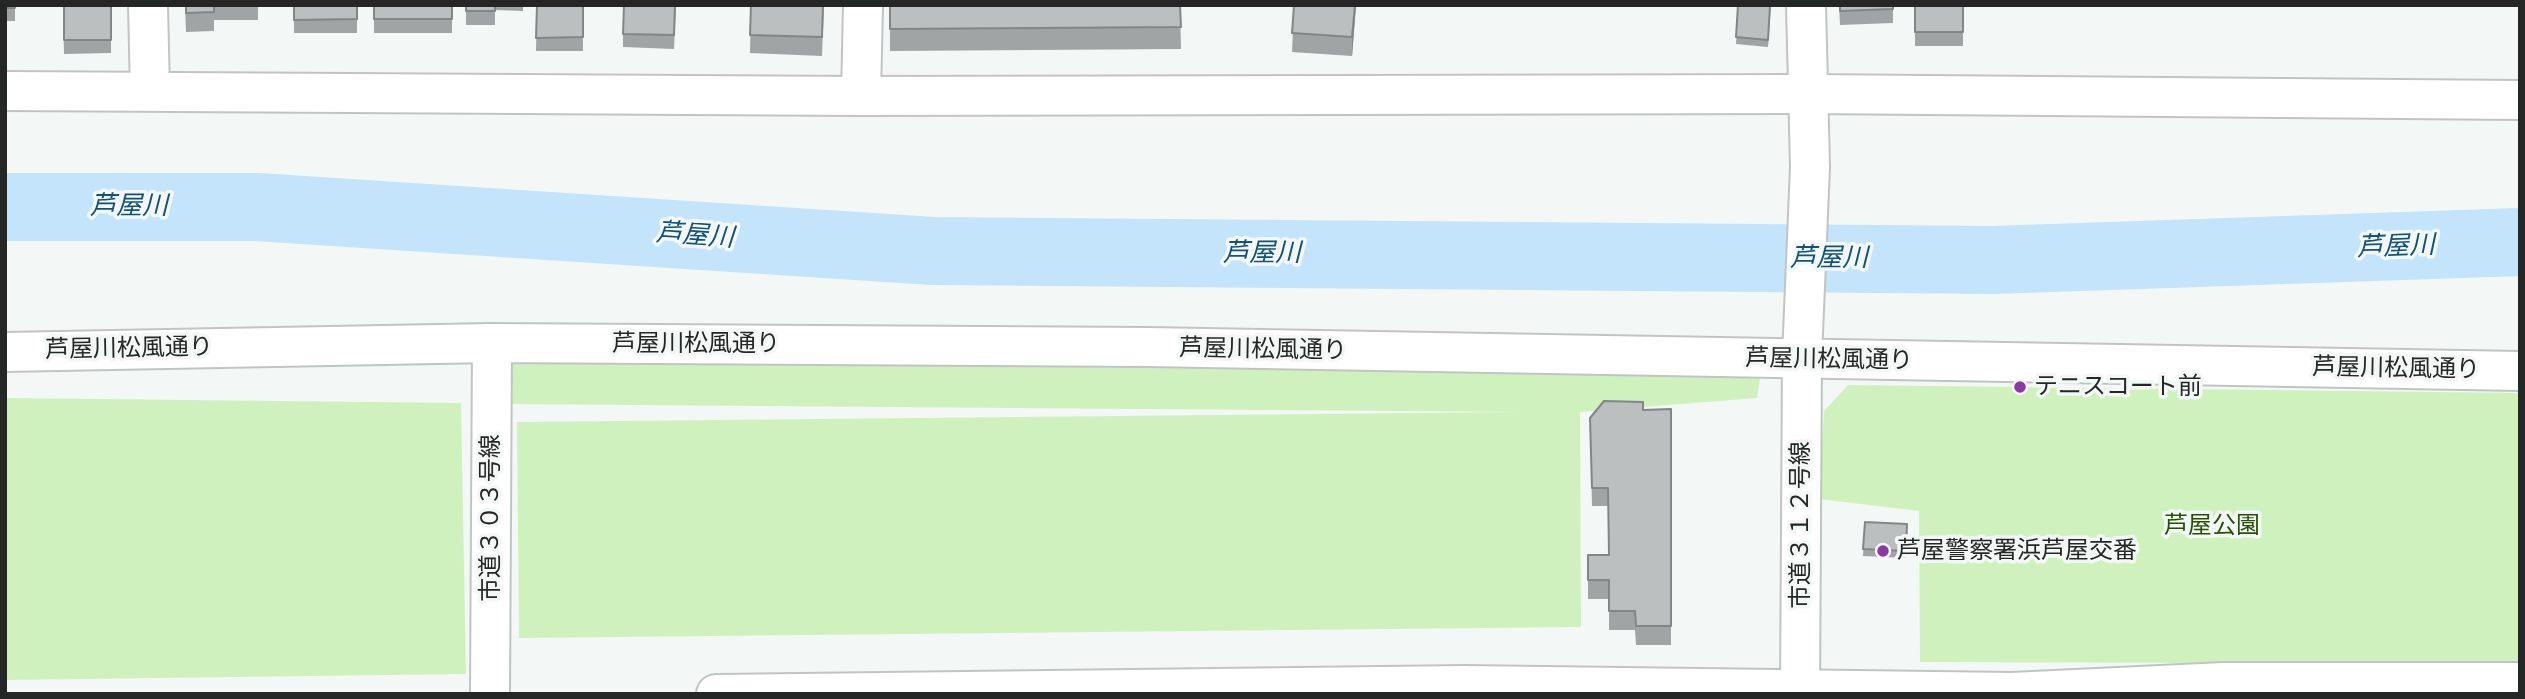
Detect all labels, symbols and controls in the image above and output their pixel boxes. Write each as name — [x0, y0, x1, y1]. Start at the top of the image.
water label: 芦屋川 — [90, 191, 168, 223]
water label: 芦屋川 — [655, 218, 735, 254]
water label: 芦屋川 — [2356, 230, 2436, 264]
water label: 芦屋川 — [1223, 238, 1301, 270]
water label: 芦屋川 — [1790, 243, 1868, 275]
street label: 芦屋川松風通り — [612, 330, 780, 358]
street label: 芦屋川松風通り — [45, 333, 213, 365]
street label: 芦屋川松風通り — [1179, 334, 1347, 366]
street label: 芦屋川松風通り — [1745, 344, 1913, 376]
street label: 芦屋川松風通り — [2312, 353, 2480, 385]
place label: テニスコート前 — [2034, 373, 2202, 401]
marker: テニスコート前 — [2012, 379, 2028, 395]
street label: 市道３０３号線 — [477, 434, 505, 602]
street label: 市道３１２号線 — [1787, 441, 1815, 609]
park label: 芦屋公園 — [2164, 512, 2260, 540]
place label: 芦屋警察署浜芦屋交番 — [1897, 537, 2137, 565]
marker: 芦屋警察署浜芦屋交番 — [1875, 543, 1891, 559]

